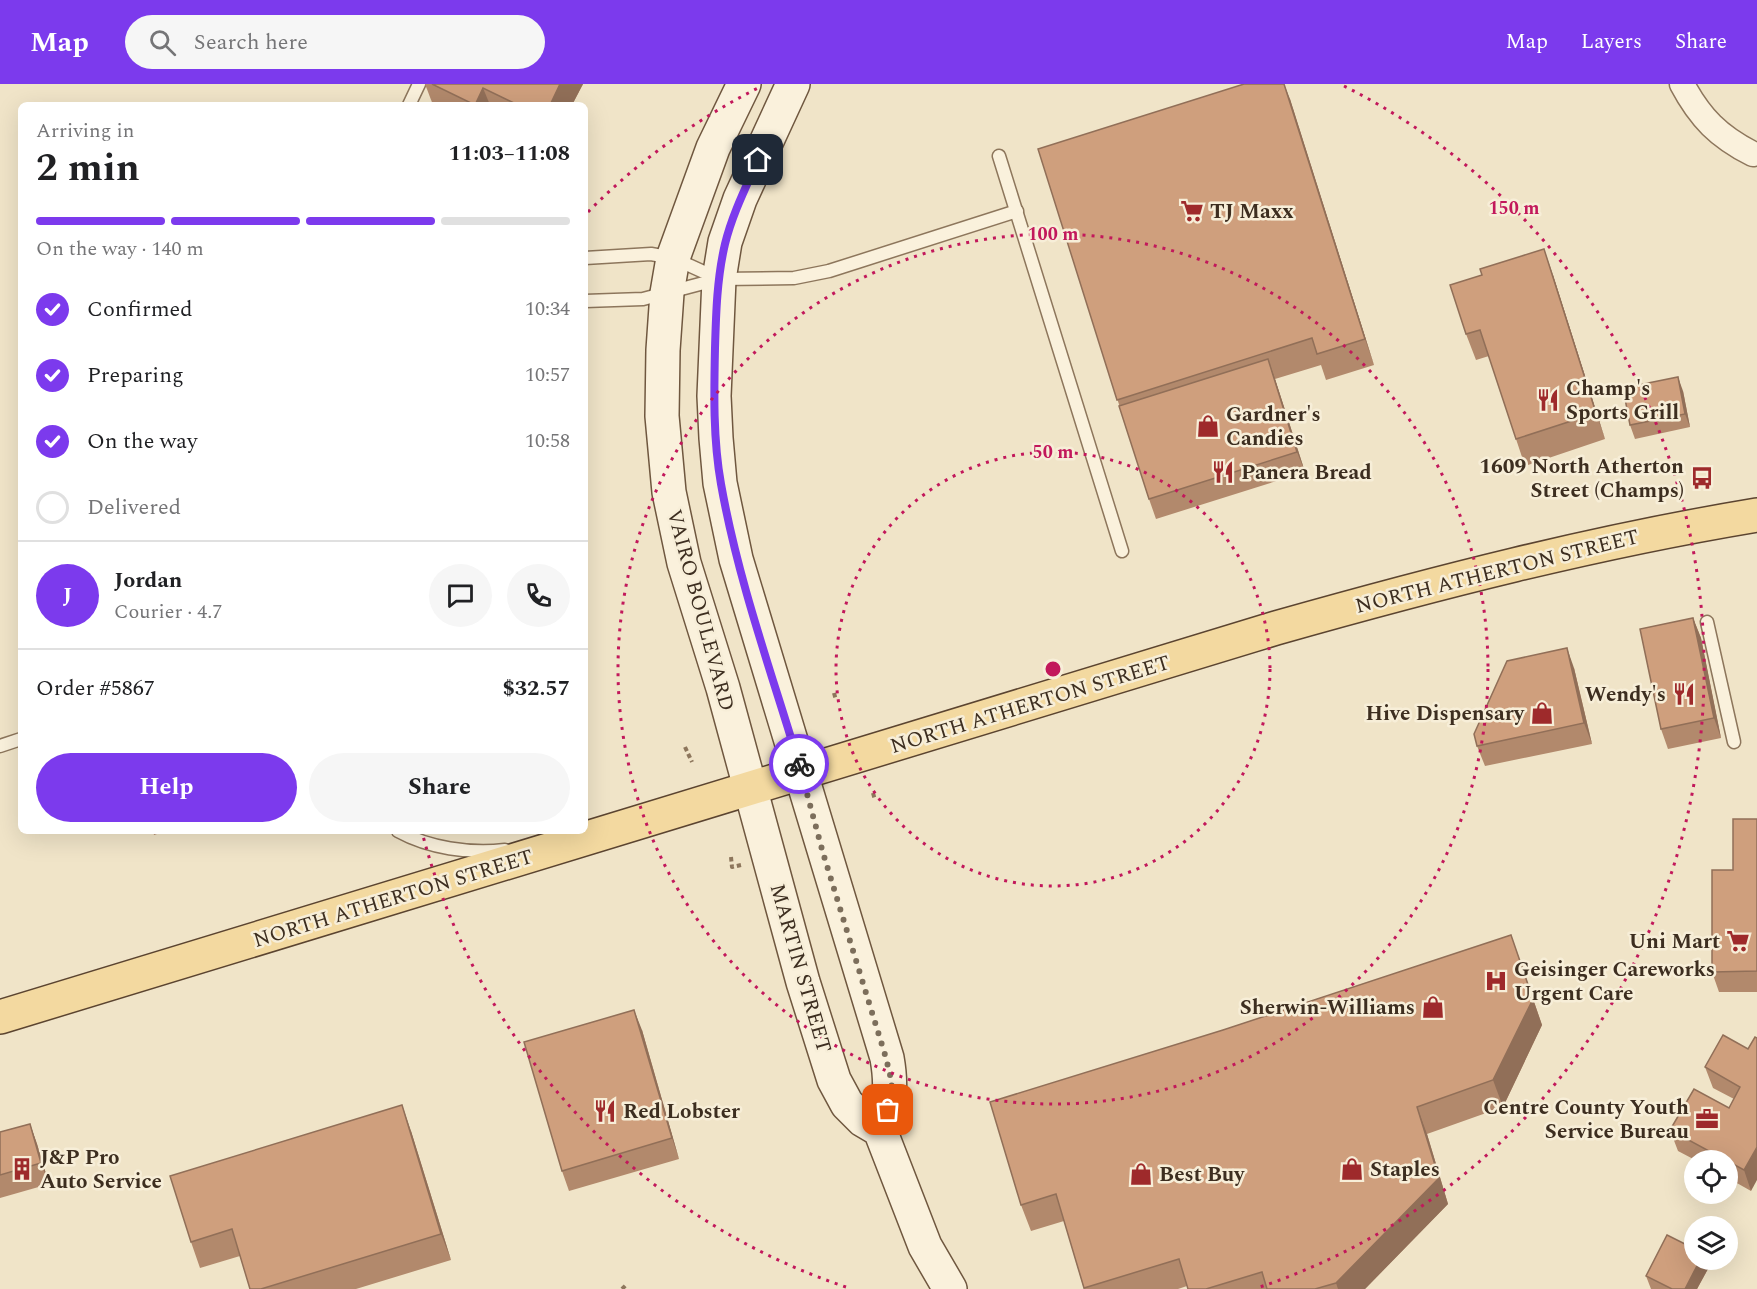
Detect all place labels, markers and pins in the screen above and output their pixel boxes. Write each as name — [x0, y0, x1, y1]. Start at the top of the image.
pin — [732, 134, 783, 185]
place label: TJ Maxx — [1210, 196, 1294, 228]
supermarket icon: TJ Maxx — [1179, 198, 1205, 224]
place label: Champ's Sports Grill — [1566, 373, 1679, 429]
restaurant icon: Champ's Sports Grill — [1535, 387, 1561, 413]
place label: Gardner's Candies — [1226, 399, 1321, 455]
shop icon: Gardner's Candies — [1195, 413, 1221, 439]
place label: 1609 North Atherton Street (Champs) — [1479, 451, 1684, 507]
place label: Panera Bread — [1241, 457, 1372, 489]
restaurant icon: Panera Bread — [1210, 459, 1236, 485]
bus stop icon: 1609 North Atherton Street (Champs) — [1689, 465, 1715, 491]
centre of rings — [1043, 659, 1063, 679]
place label: Wendy's — [1585, 679, 1666, 711]
restaurant icon: Wendy's — [1671, 681, 1697, 707]
place label: Hive Dispensary — [1365, 698, 1525, 730]
shop icon: Hive Dispensary — [1529, 700, 1555, 726]
place label: Uni Mart — [1629, 926, 1720, 958]
supermarket icon: Uni Mart — [1725, 928, 1751, 954]
place label: Geisinger Careworks Urgent Care — [1514, 954, 1715, 1010]
hospital icon: Geisinger Careworks Urgent Care — [1483, 968, 1509, 994]
place label: Sherwin-Williams — [1240, 992, 1415, 1024]
shop icon: Sherwin-Williams — [1420, 994, 1446, 1020]
pin — [862, 1084, 913, 1135]
place label: Centre County Youth Service Bureau — [1483, 1092, 1690, 1148]
place label: Red Lobster — [623, 1096, 740, 1128]
restaurant icon: Red Lobster — [592, 1098, 618, 1124]
office icon: Centre County Youth Service Bureau — [1694, 1106, 1720, 1132]
place label: J&P Pro Auto Service — [40, 1142, 162, 1198]
place label: Staples — [1370, 1154, 1440, 1186]
building icon: J&P Pro Auto Service — [9, 1156, 35, 1182]
shop icon: Staples — [1339, 1156, 1365, 1182]
place label: Best Buy — [1159, 1159, 1245, 1191]
shop icon: Best Buy — [1128, 1161, 1154, 1187]

